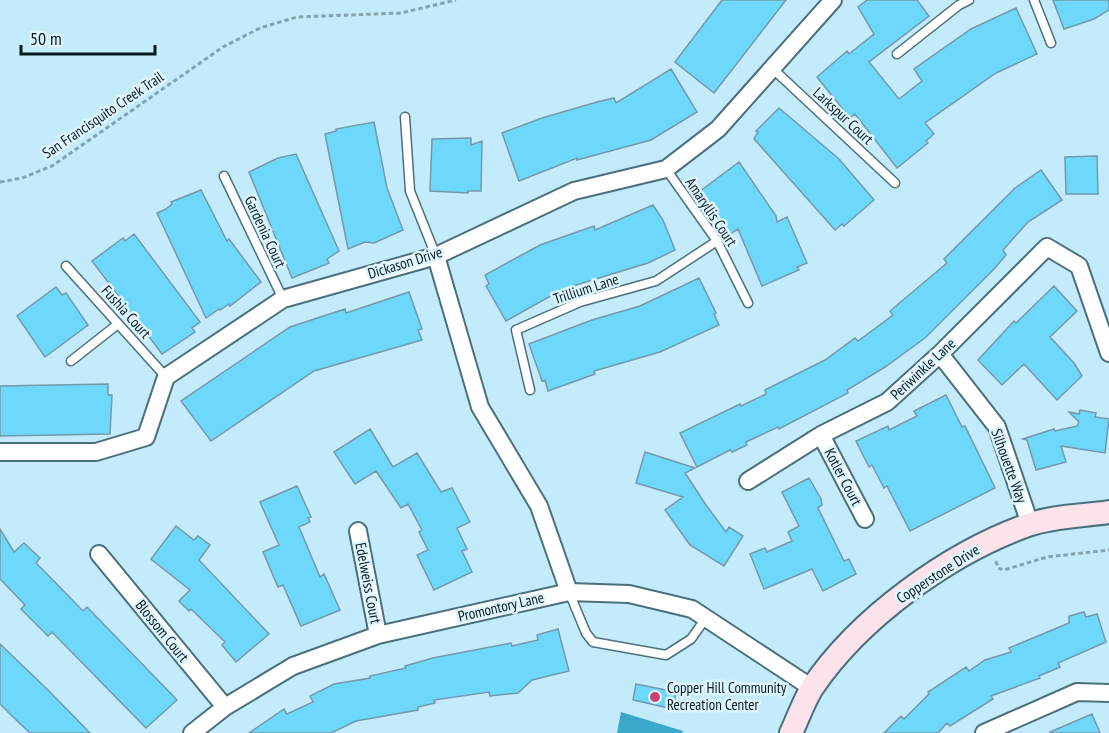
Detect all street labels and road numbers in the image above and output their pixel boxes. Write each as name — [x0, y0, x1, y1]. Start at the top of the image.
street label: San Francisquito Creek Trail — [38, 67, 167, 162]
street label: Larkspur Court — [809, 83, 877, 148]
street label: Amaryllis Court — [681, 174, 741, 250]
street label: Gardenia Court — [241, 193, 290, 271]
street label: Dickason Drive — [365, 242, 444, 283]
street label: Trillium Lane — [551, 269, 621, 308]
street label: Fushia Court — [98, 281, 155, 342]
street label: Periwinkle Lane — [886, 334, 959, 404]
street label: Silhouette Way — [987, 426, 1032, 506]
street label: Kotler Court — [820, 445, 866, 509]
street label: Copperstone Drive — [893, 540, 983, 607]
street label: Edelweiss Court — [351, 541, 386, 625]
street label: Promontory Lane — [456, 587, 546, 626]
street label: Blossom Court — [132, 596, 193, 666]

